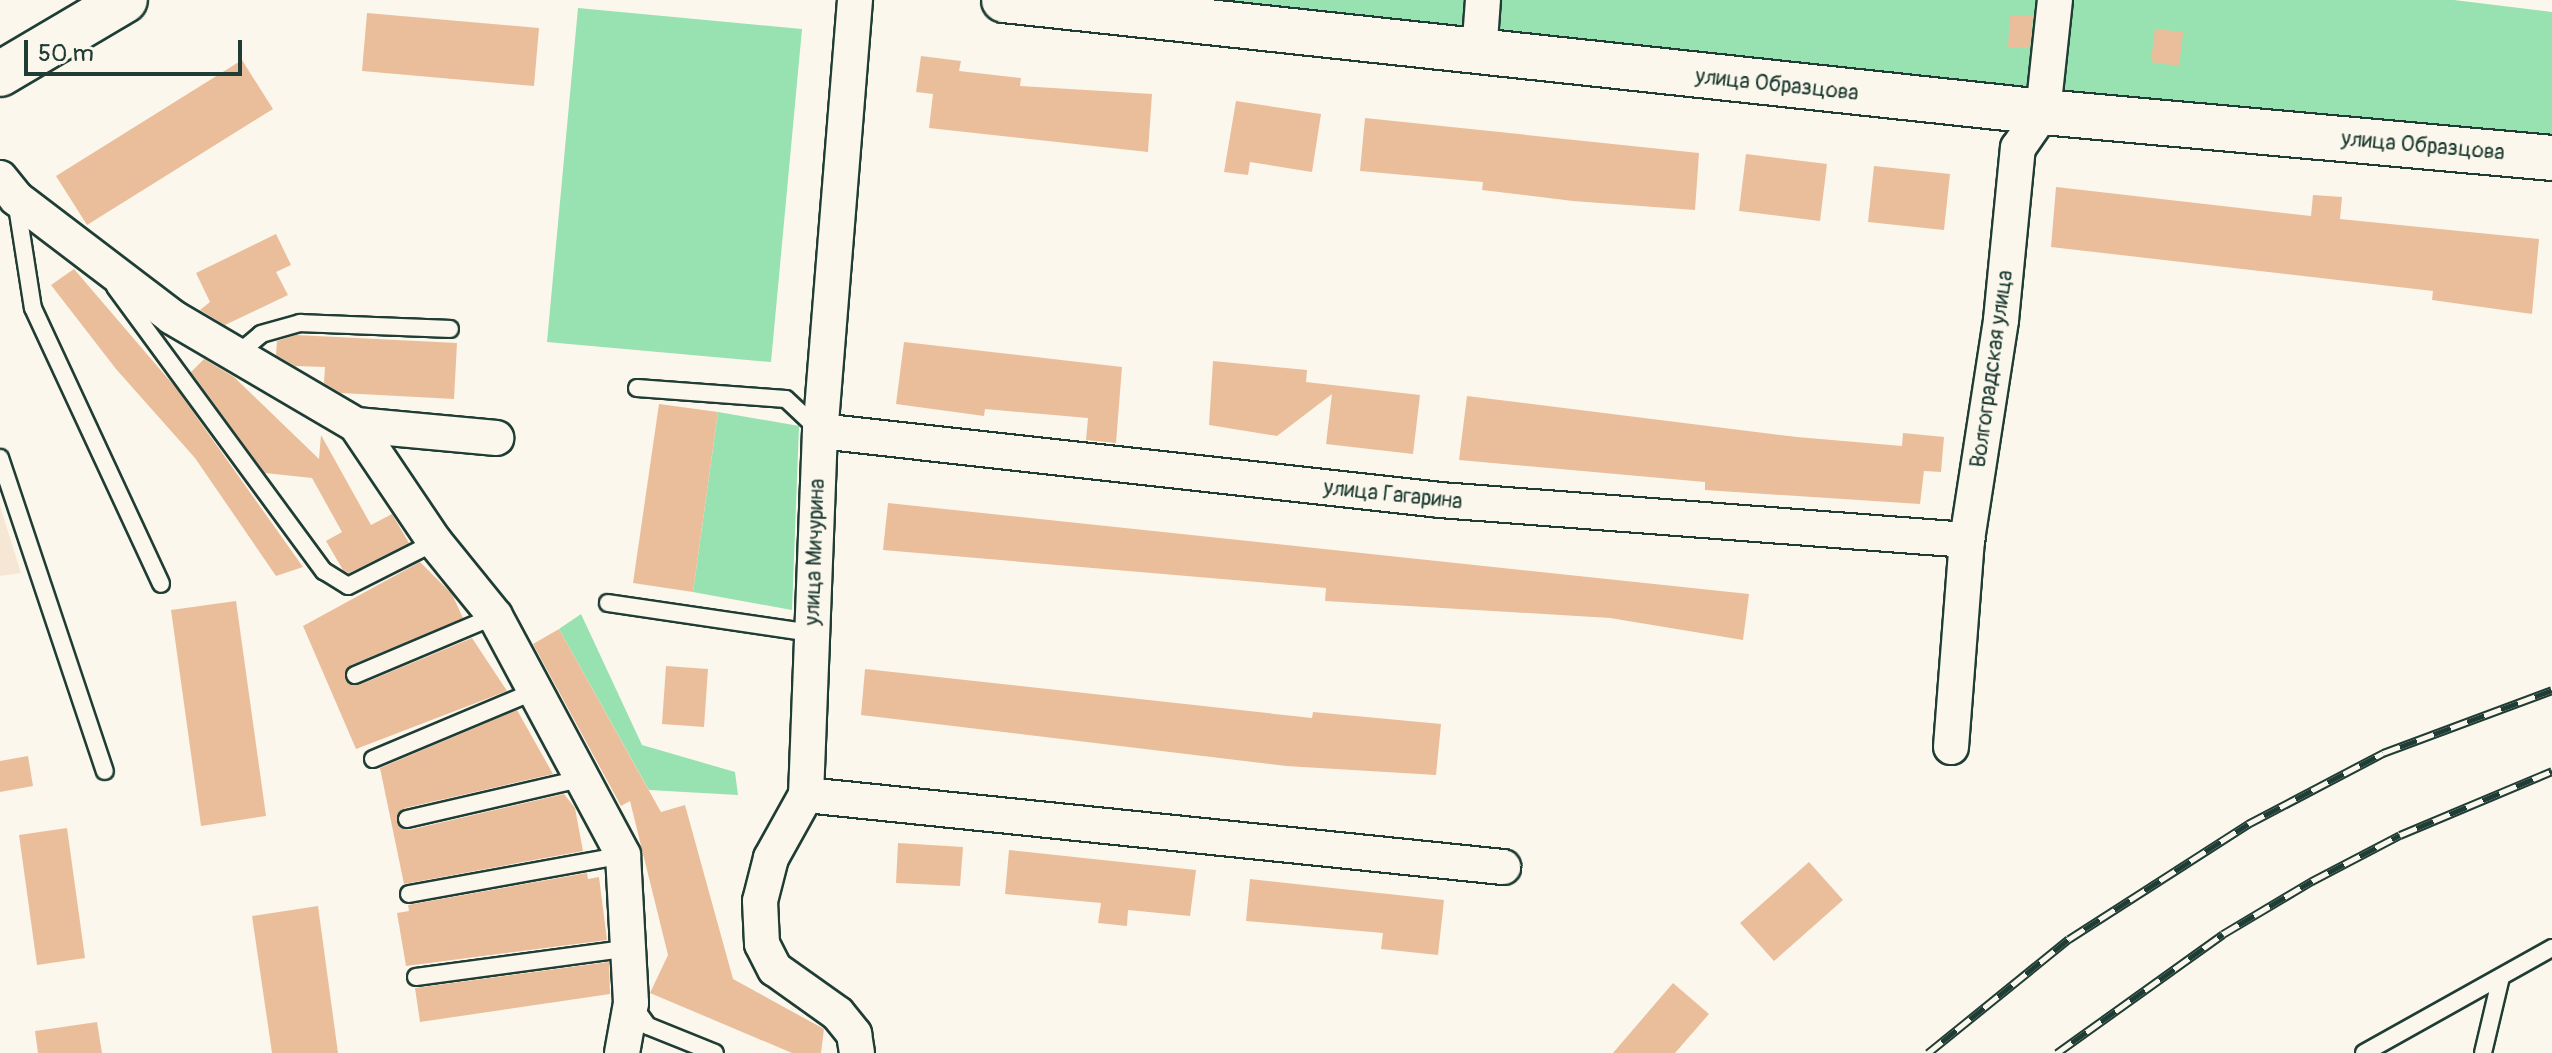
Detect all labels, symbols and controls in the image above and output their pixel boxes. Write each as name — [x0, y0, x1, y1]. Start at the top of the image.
scale bar — [28, 24, 246, 74]
text: 50 m — [38, 39, 94, 68]
street label: улица Образцова — [1694, 63, 1860, 107]
street label: улица Образцова — [2340, 126, 2506, 166]
street label: Волгоградская улица — [1965, 269, 2019, 469]
street label: улица Гагарина — [1322, 475, 1464, 515]
street label: улица Мичурина — [799, 478, 831, 626]

